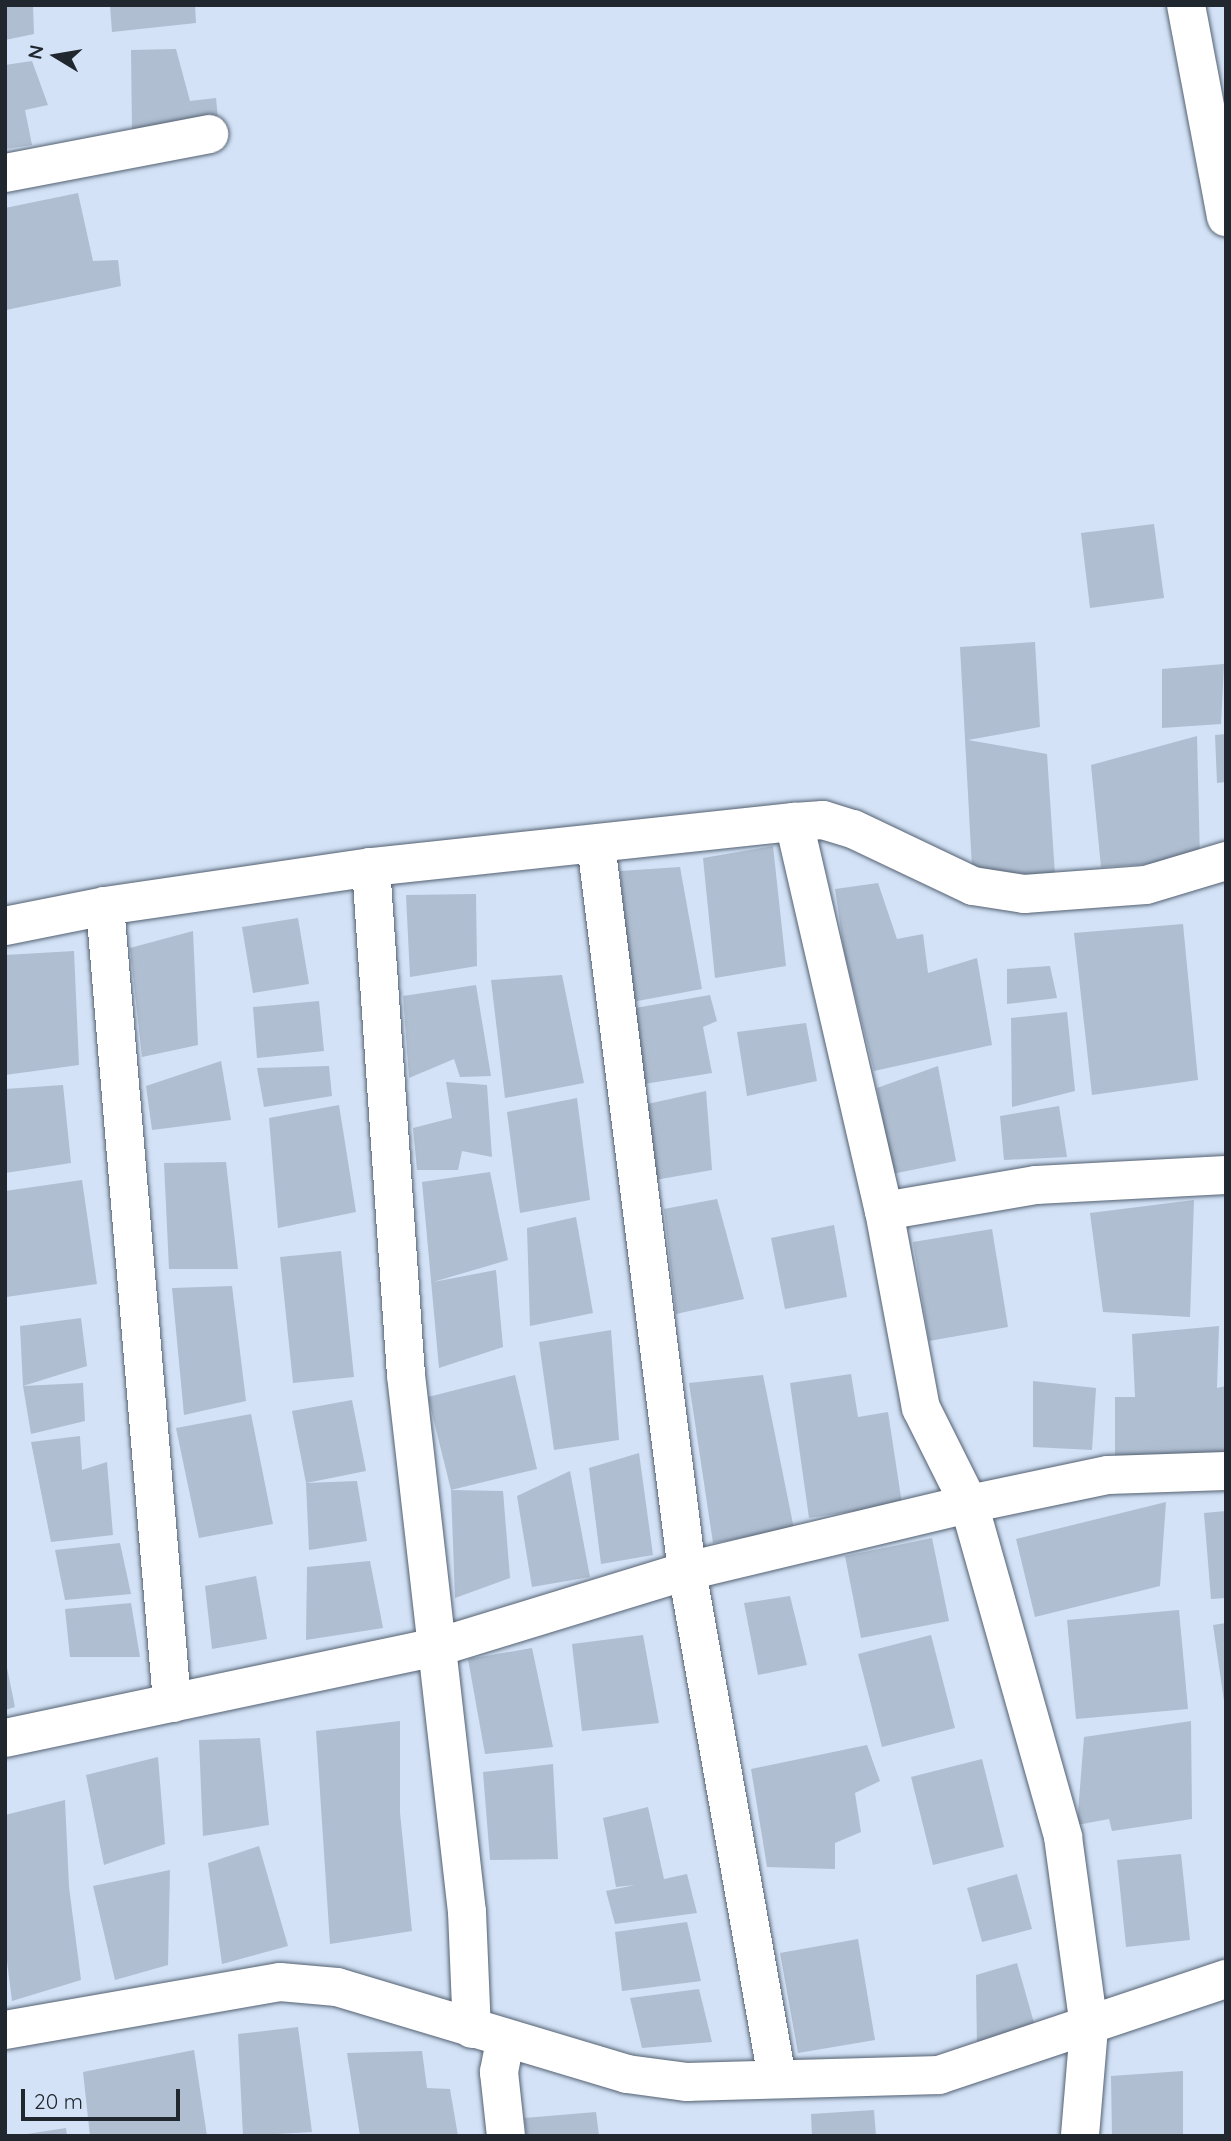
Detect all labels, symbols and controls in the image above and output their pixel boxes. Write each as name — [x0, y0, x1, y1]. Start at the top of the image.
north arrow — [21, 21, 91, 91]
text: N — [22, 43, 48, 61]
scale bar — [24, 2074, 184, 2118]
text: 20 m — [34, 2088, 83, 2114]

